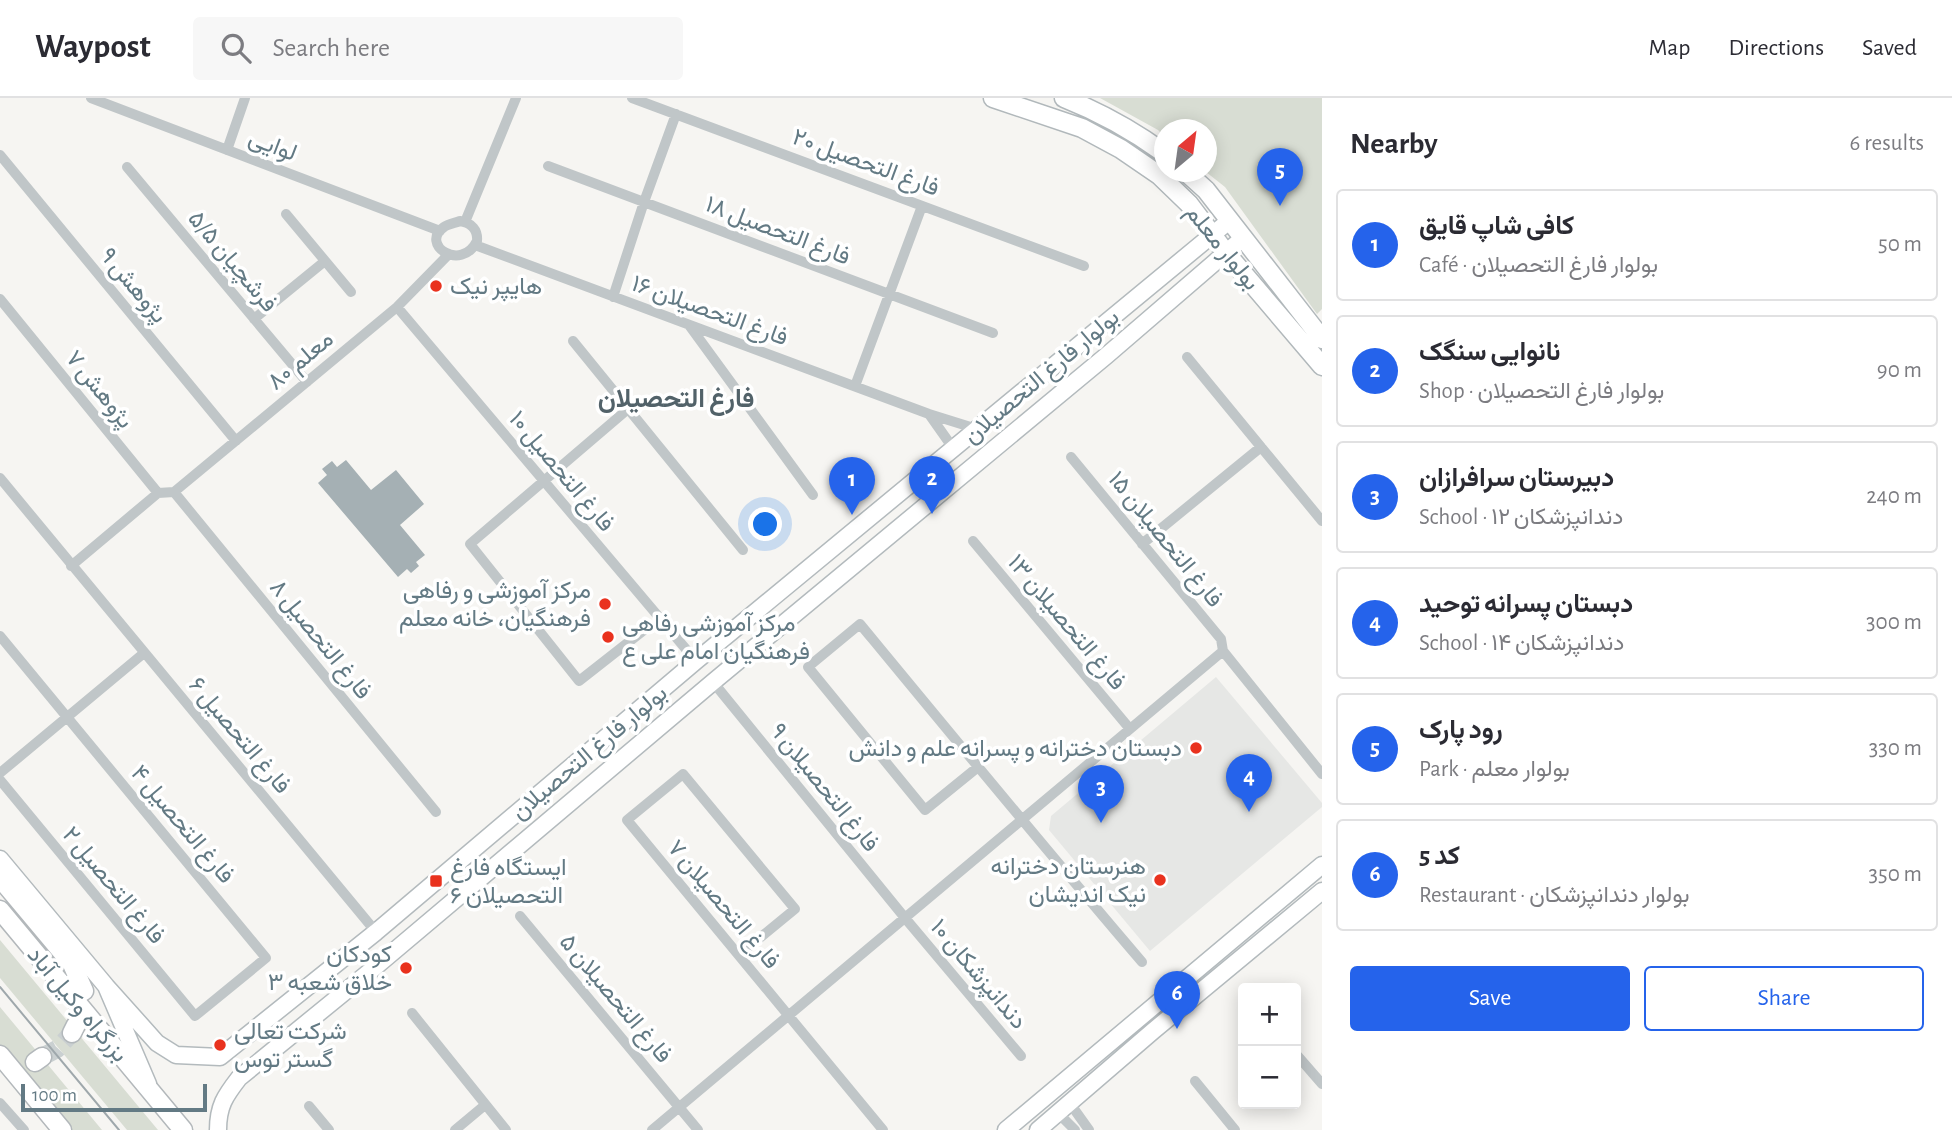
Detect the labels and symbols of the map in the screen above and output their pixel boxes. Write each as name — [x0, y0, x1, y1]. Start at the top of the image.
north arrow — [1154, 119, 1217, 182]
street label: فارغ التحصیل ۲۰ — [788, 125, 942, 203]
street label: لوایی — [245, 126, 300, 168]
pin: 5 — [1257, 148, 1303, 206]
street label: فارغ التحصیل ۱۸ — [701, 192, 853, 272]
street label: بولوار معلم — [1178, 200, 1264, 297]
street label: فرشچیان ۵/۵ — [181, 206, 281, 319]
street label: پژوهش ۹ — [93, 244, 171, 330]
street label: فارغ التحصیلان ۱۶ — [627, 272, 791, 353]
place label: هایپر نیک — [450, 275, 542, 302]
marker: هایپر نیک — [428, 278, 444, 294]
street label: بولوار فارغ التحصیلان — [959, 305, 1126, 451]
street label: معلم ۸۰ — [263, 327, 340, 397]
street label: پژوهش ۷ — [59, 346, 138, 435]
district label: فارغ التحصیلان — [598, 386, 754, 416]
street label: فارغ التحصیل ۱۰ — [502, 407, 618, 538]
pin: 2 — [909, 456, 955, 514]
pin: 1 — [829, 457, 875, 515]
street label: فارغ التحصیلان ۱۵ — [1101, 467, 1227, 614]
your location — [748, 507, 782, 541]
street label: فارغ التحصیلان ۱۳ — [1001, 550, 1130, 697]
street label: فارغ التحصیل ۸ — [263, 575, 376, 706]
place label: مرکز آموزشی و رفاهی فرهنگیان، خانه معلم — [399, 578, 591, 634]
marker: مرکز آموزشی و رفاهی فرهنگیان، خانه معلم — [597, 596, 613, 612]
place label: مرکز آموزشی رفاهی فرهنگیان امام علی ع — [622, 611, 810, 667]
marker: مرکز آموزشی رفاهی فرهنگیان امام علی ع — [600, 629, 616, 645]
street label: فارغ التحصیل ۶ — [182, 673, 295, 800]
street label: بولوار فارغ التحصیلان — [507, 681, 674, 827]
street label: فارغ التحصیلان ۹ — [763, 719, 883, 858]
place label: دبستان دخترانه و پسرانه علم و دانش — [849, 737, 1182, 764]
marker: دبستان دخترانه و پسرانه علم و دانش — [1188, 740, 1204, 756]
pin: 4 — [1226, 754, 1272, 812]
street label: فارغ التحصیل ۴ — [124, 761, 238, 890]
pin: 3 — [1078, 765, 1124, 823]
street label: فارغ التحصیل ۲ — [55, 823, 169, 951]
street label: فارغ التحصیلان ۷ — [660, 836, 784, 976]
place label: ایستگاه فارغ التحصیلان ۶ — [450, 855, 566, 909]
place label: هنرستان دخترانه نیک اندیشان — [991, 855, 1146, 908]
marker: هنرستان دخترانه نیک اندیشان — [1152, 872, 1168, 888]
marker: ایستگاه فارغ التحصیلان ۶ — [428, 873, 444, 889]
street label: دندانپزشکان ۱۰ — [923, 915, 1031, 1036]
street label: فارغ التحصیلان ۵ — [552, 930, 676, 1070]
street label: بزرگراه وکیل آباد — [21, 942, 133, 1068]
place label: کودکان خلاق شعبه ۳ — [268, 943, 392, 996]
marker: کودکان خلاق شعبه ۳ — [398, 960, 414, 976]
pin: 6 — [1154, 971, 1200, 1029]
place label: شرکت تعالی گستر توس — [234, 1020, 347, 1074]
marker: شرکت تعالی گستر توس — [212, 1037, 228, 1053]
scale bar — [21, 1081, 206, 1113]

